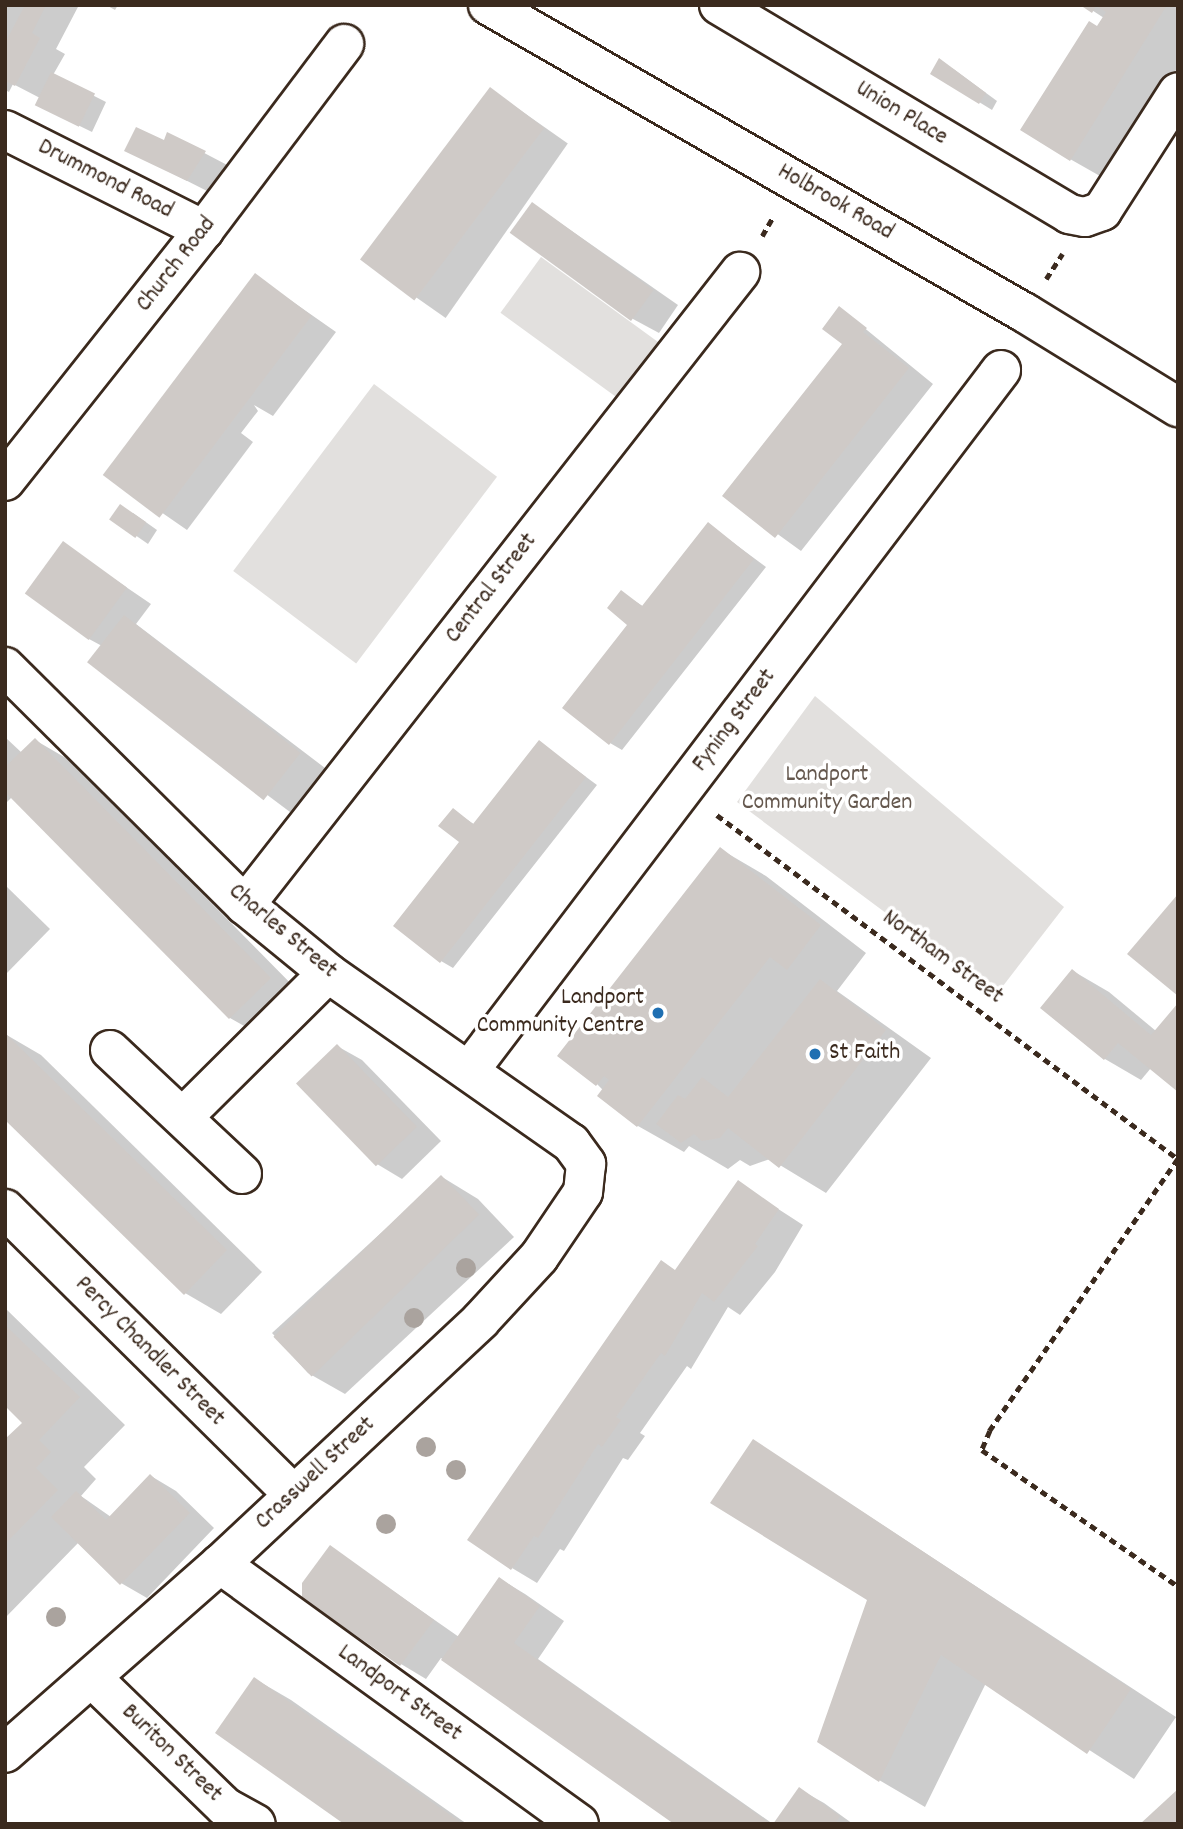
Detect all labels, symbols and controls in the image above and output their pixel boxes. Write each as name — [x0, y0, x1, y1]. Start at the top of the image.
street label: Union Place — [850, 75, 952, 153]
street label: Drummond Road — [33, 134, 177, 226]
street label: Holbrook Road — [772, 158, 898, 248]
street label: Church Road — [131, 212, 223, 318]
street label: Central Street — [440, 528, 544, 650]
street label: Fyning Street — [687, 664, 783, 778]
park label: Landport Community Garden — [742, 762, 912, 818]
street label: Charles Street — [222, 878, 342, 986]
street label: Northam Street — [876, 904, 1008, 1012]
place label: Landport Community Centre — [477, 985, 644, 1041]
marker: Landport Community Centre — [650, 1005, 666, 1021]
place label: St Faith — [829, 1040, 900, 1068]
marker: St Faith — [807, 1046, 823, 1062]
street label: Percy Chandler Street — [68, 1271, 230, 1433]
street label: Crasswell Street — [250, 1411, 382, 1537]
street label: Landport Street — [331, 1639, 467, 1749]
street label: Buriton Street — [114, 1699, 228, 1809]

